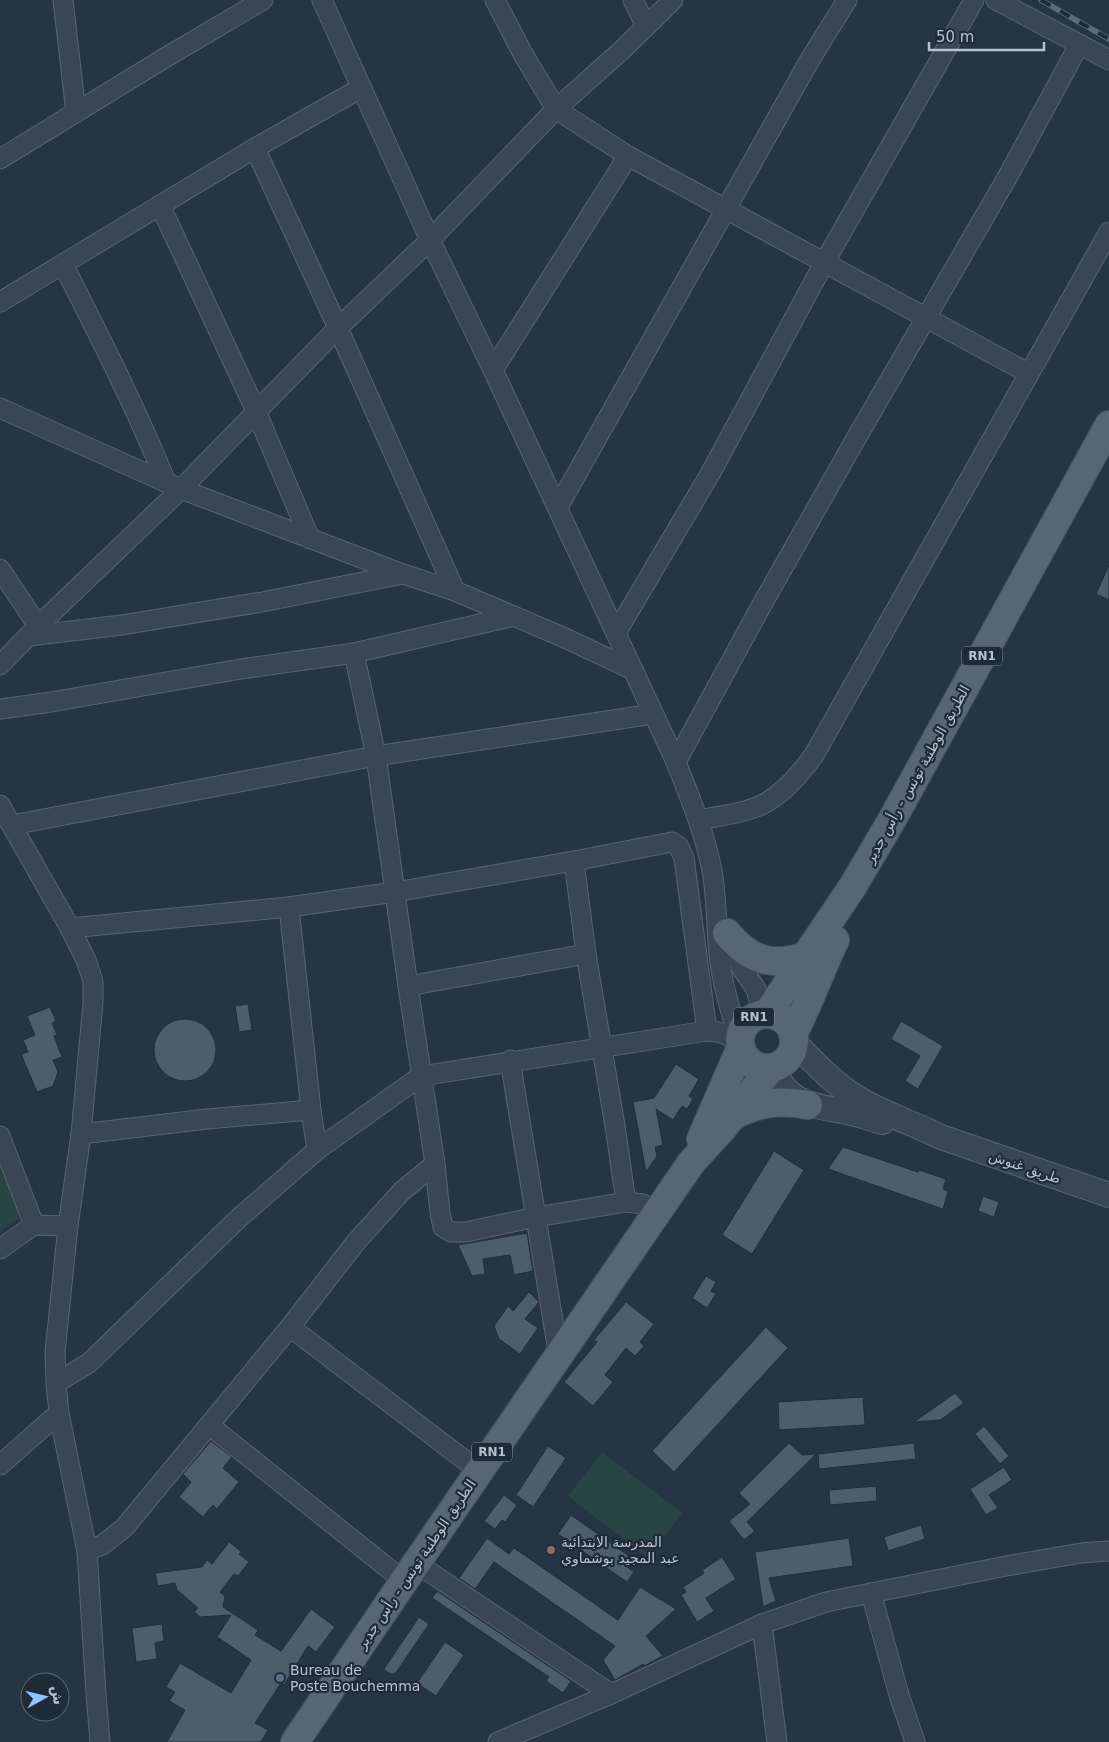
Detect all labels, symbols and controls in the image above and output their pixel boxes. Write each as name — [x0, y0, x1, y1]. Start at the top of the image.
scale bar — [929, 20, 1044, 52]
text: 50 m — [936, 28, 974, 46]
road number: RN1 — [962, 646, 1002, 666]
street label: الطريق الوطنية تونس - رأس جدير — [860, 682, 974, 867]
road number: RN1 — [734, 1008, 774, 1026]
street label: طريق غنوش — [987, 1147, 1063, 1188]
road number: RN1 — [472, 1442, 512, 1461]
street label: الطريق الوطنية تونس - رأس جدير — [352, 1476, 480, 1653]
place label: المدرسة الابتدائية عبد المجيد بوشماوي — [561, 1534, 680, 1567]
marker: المدرسة الابتدائية عبد المجيد بوشماوي — [545, 1544, 557, 1556]
place label: Bureau de Poste Bouchemma — [290, 1662, 420, 1694]
north arrow — [20, 1672, 70, 1722]
marker: Bureau de Poste Bouchemma — [274, 1672, 286, 1684]
text: ش — [49, 1685, 67, 1706]

